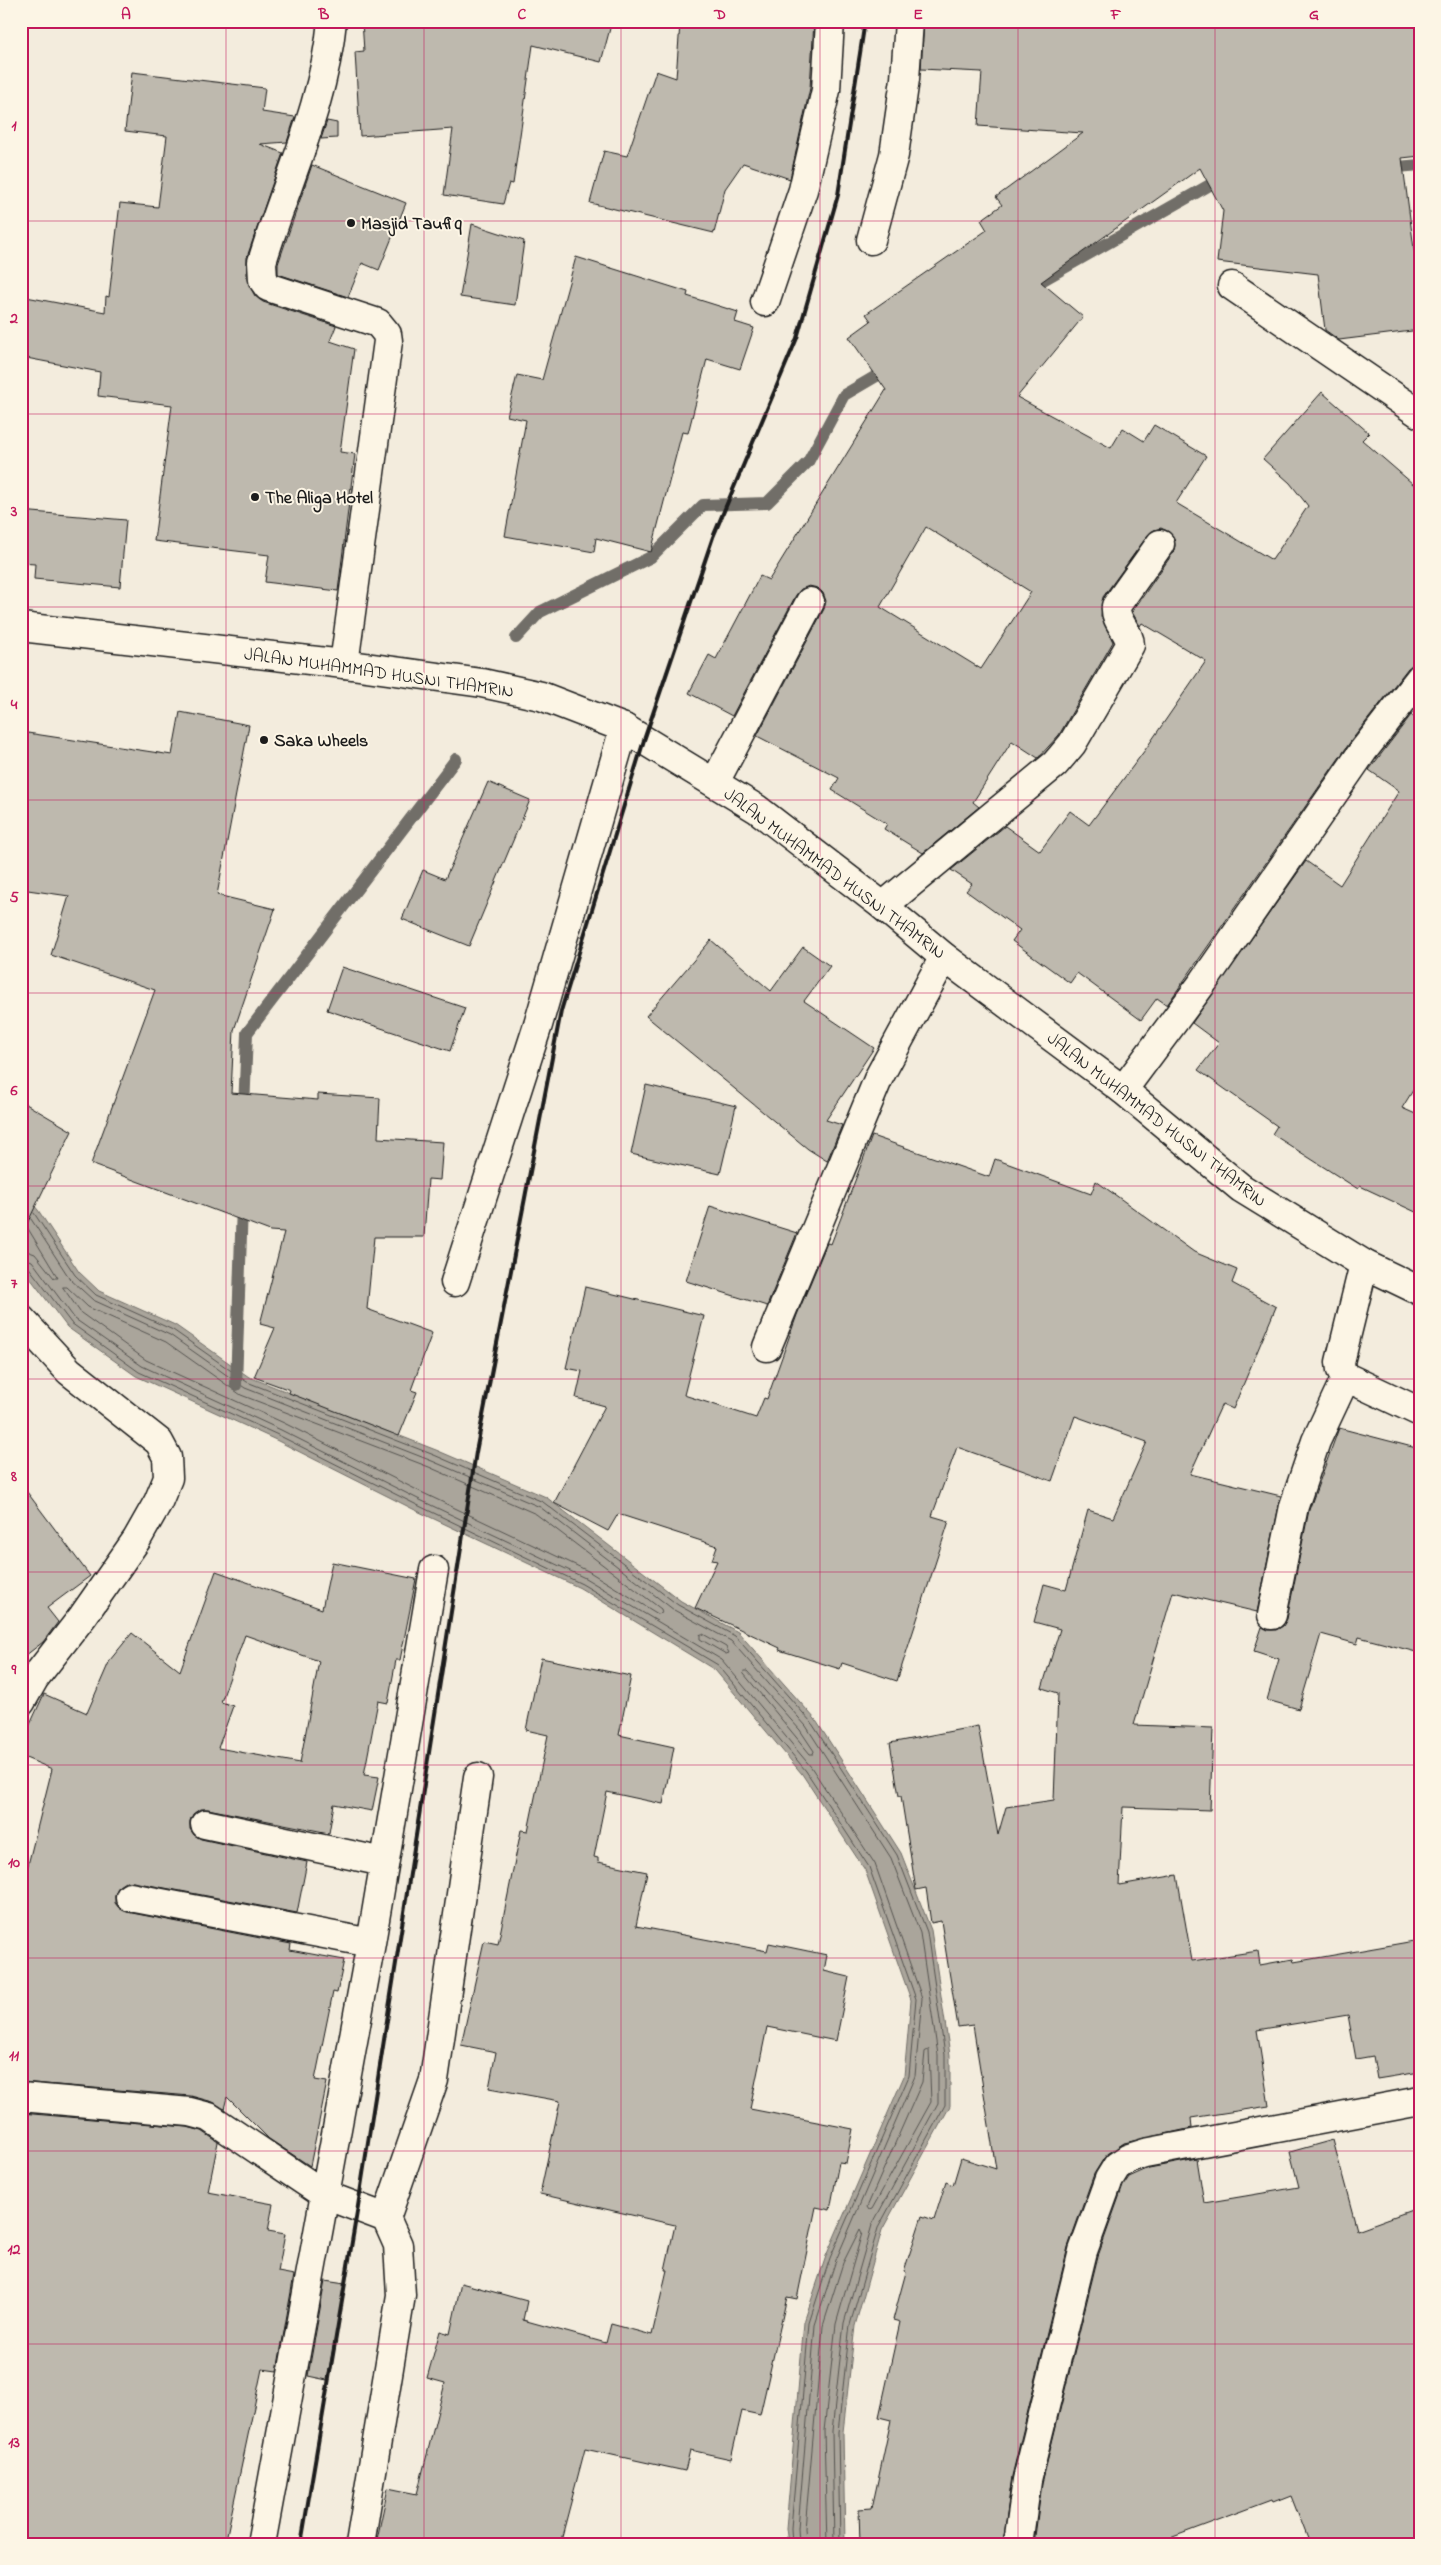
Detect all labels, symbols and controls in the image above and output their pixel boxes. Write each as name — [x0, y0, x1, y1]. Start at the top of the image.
text: A — [121, 3, 131, 27]
text: B — [318, 3, 330, 27]
text: C — [518, 3, 527, 27]
text: D — [713, 3, 726, 27]
text: E — [913, 3, 923, 27]
text: F — [1110, 3, 1122, 27]
text: G — [1309, 3, 1319, 27]
text: 1 — [11, 114, 17, 138]
place label: Masjid Taufiq — [361, 212, 462, 238]
marker: Masjid Taufiq — [345, 217, 357, 229]
text: 2 — [9, 307, 18, 331]
place label: The Aliga Hotel — [265, 486, 373, 513]
marker: The Aliga Hotel — [249, 491, 261, 503]
text: 3 — [10, 500, 18, 524]
street label: JALAN MUHAMMAD HUSNI THAMRIN — [242, 642, 515, 706]
text: 4 — [10, 693, 18, 717]
place label: Saka Wheels — [274, 729, 368, 755]
marker: Saka Wheels — [258, 734, 270, 746]
street label: JALAN MUHAMMAD HUSNI THAMRIN — [717, 782, 950, 967]
text: 5 — [9, 886, 19, 910]
street label: JALAN MUHAMMAD HUSNI THAMRIN — [1041, 1027, 1271, 1215]
text: 6 — [9, 1079, 18, 1103]
text: 7 — [11, 1272, 18, 1296]
text: 8 — [10, 1465, 17, 1489]
text: 9 — [11, 1658, 17, 1682]
text: 10 — [8, 1851, 20, 1875]
text: 11 — [9, 2044, 20, 2068]
text: 12 — [7, 2238, 21, 2262]
text: 13 — [8, 2431, 20, 2455]

